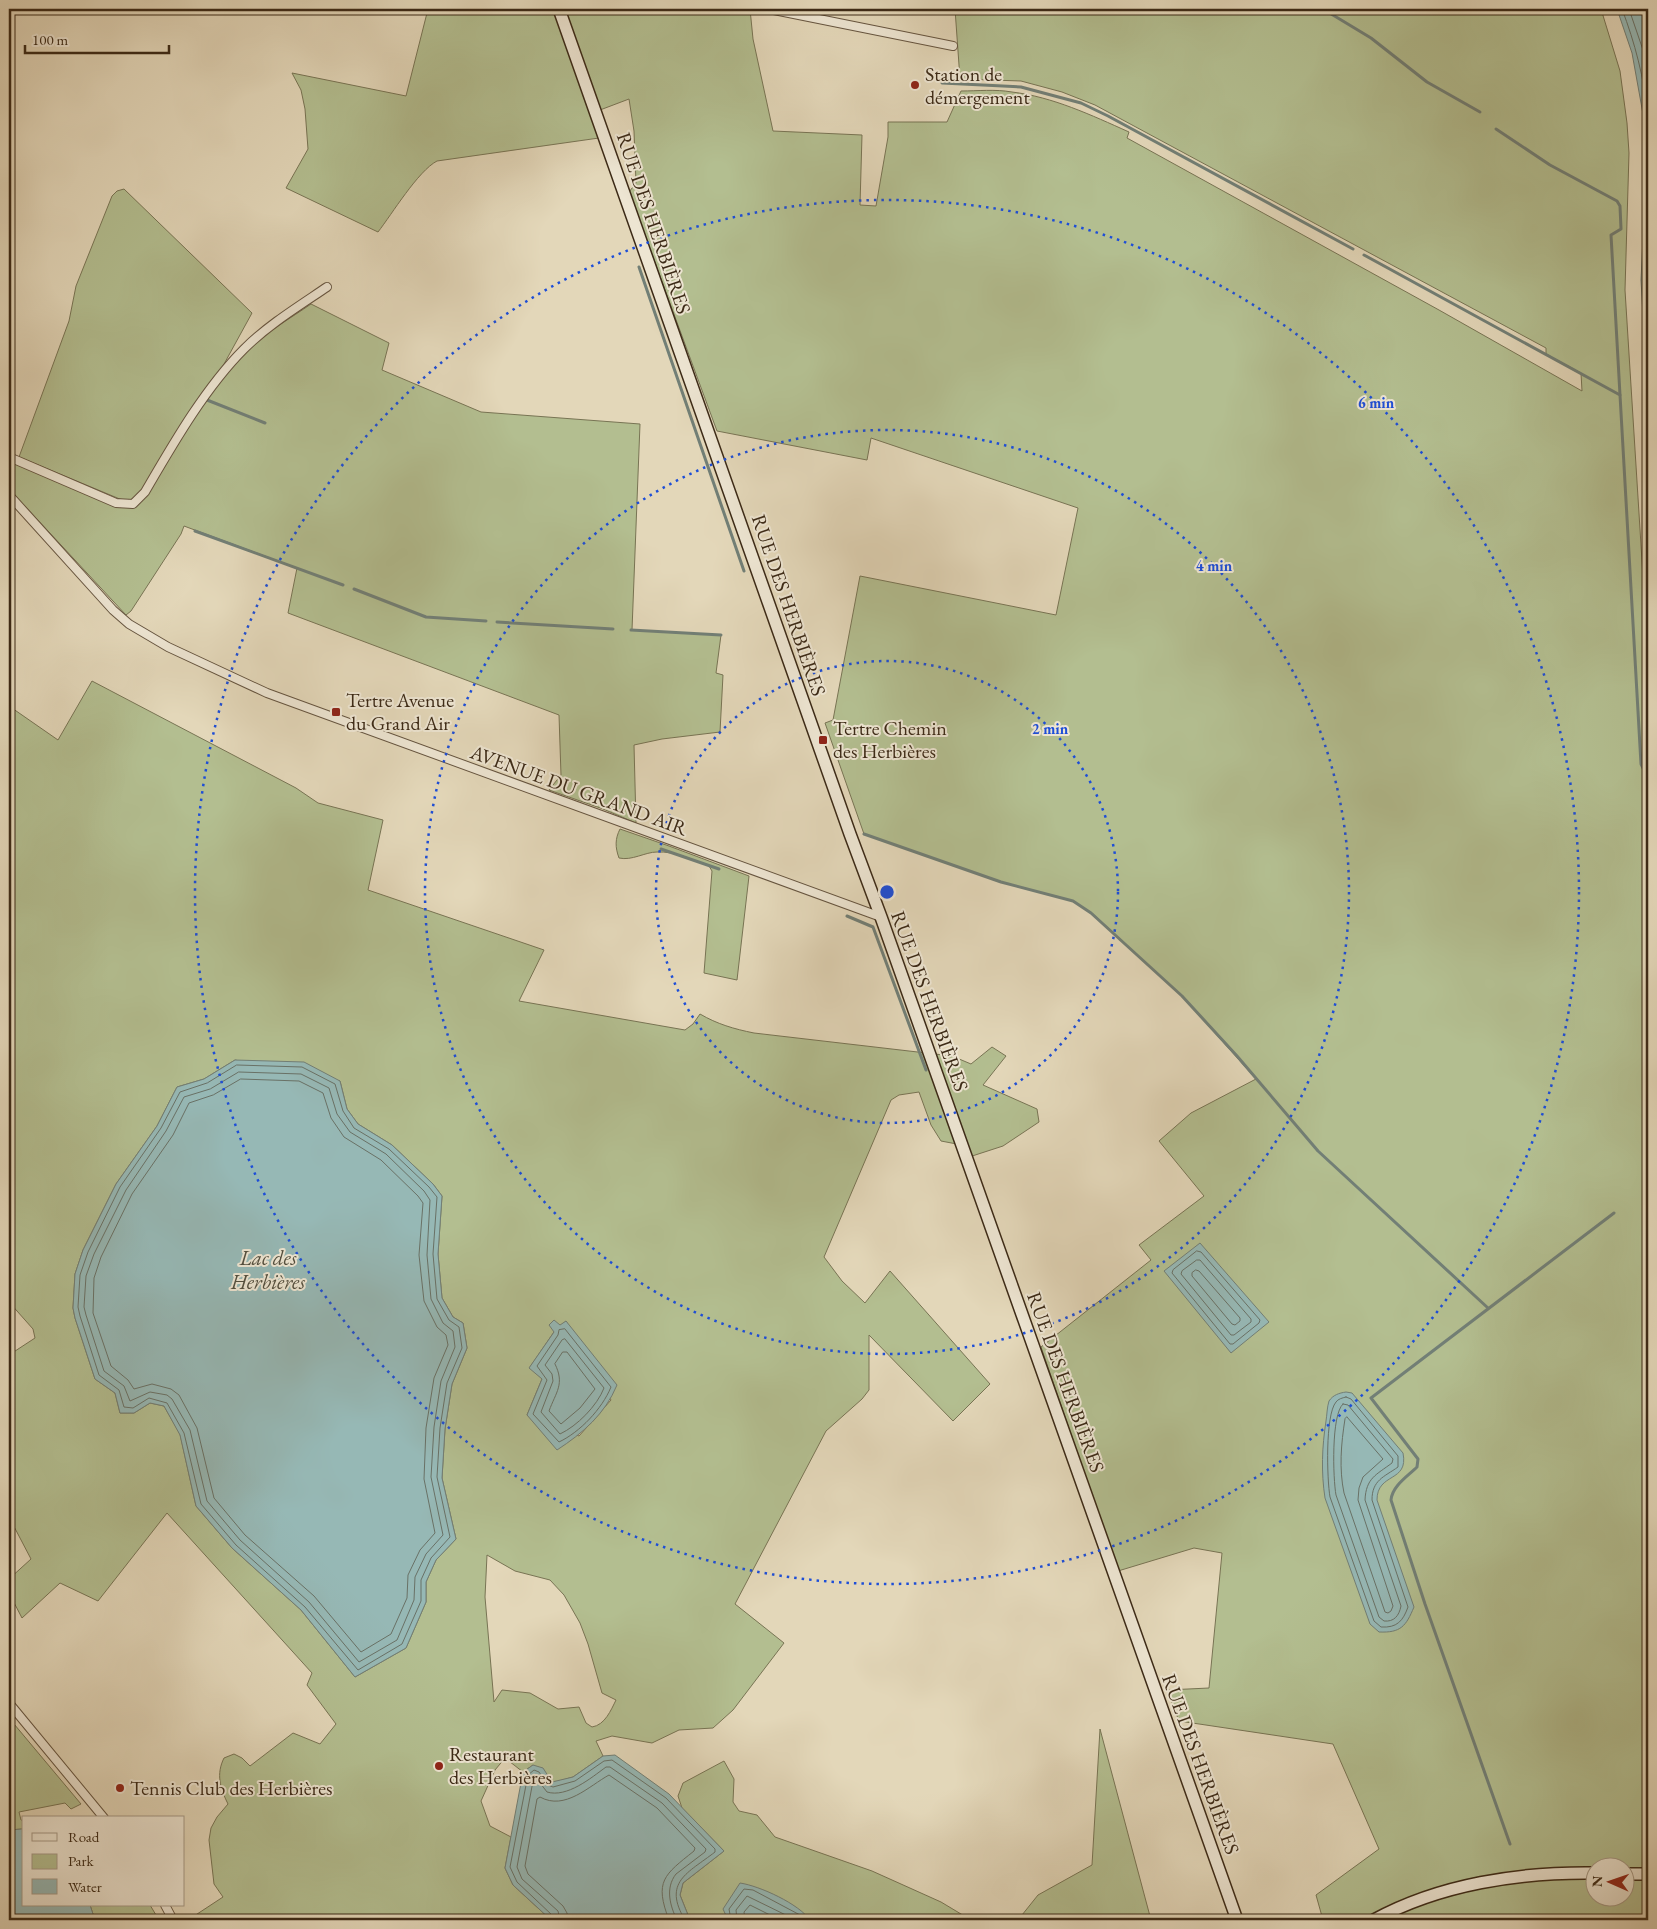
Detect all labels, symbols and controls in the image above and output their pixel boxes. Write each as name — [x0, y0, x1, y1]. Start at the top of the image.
scale bar — [25, 22, 169, 54]
text: 100 m — [32, 30, 69, 49]
place label: Station de démergement — [925, 61, 1030, 110]
marker: Station de démergement — [909, 79, 921, 91]
street label: RUE DES HERBIÈRES — [611, 129, 697, 317]
text: 6 min — [1358, 393, 1395, 412]
street label: RUE DES HERBIÈRES — [746, 511, 832, 699]
text: 4 min — [1196, 556, 1233, 575]
place label: Tertre Avenue du Grand Air — [346, 687, 454, 736]
marker: Tertre Avenue du Grand Air — [330, 706, 342, 718]
place label: Tertre Chemin des Herbières — [833, 715, 947, 764]
text: 2 min — [1032, 719, 1069, 738]
marker: Tertre Chemin des Herbières — [817, 734, 829, 746]
street label: AVENUE DU GRAND AIR — [466, 738, 692, 842]
centre of rings — [878, 883, 896, 901]
street label: RUE DES HERBIÈRES — [885, 907, 975, 1095]
water label: Lac des Herbières — [230, 1244, 305, 1295]
street label: RUE DES HERBIÈRES — [1021, 1288, 1111, 1476]
street label: RUE DES HERBIÈRES — [1156, 1670, 1246, 1858]
place label: Restaurant des Herbières — [449, 1741, 552, 1790]
marker: Restaurant des Herbières — [433, 1760, 445, 1772]
place label: Tennis Club des Herbières — [130, 1775, 332, 1801]
marker: Tennis Club des Herbières — [114, 1782, 126, 1794]
legend — [22, 1816, 185, 1906]
text: Road — [68, 1827, 100, 1846]
text: Park — [68, 1851, 95, 1870]
north arrow — [1584, 1856, 1634, 1906]
text: N — [1588, 1875, 1606, 1888]
text: Water — [68, 1877, 102, 1896]

